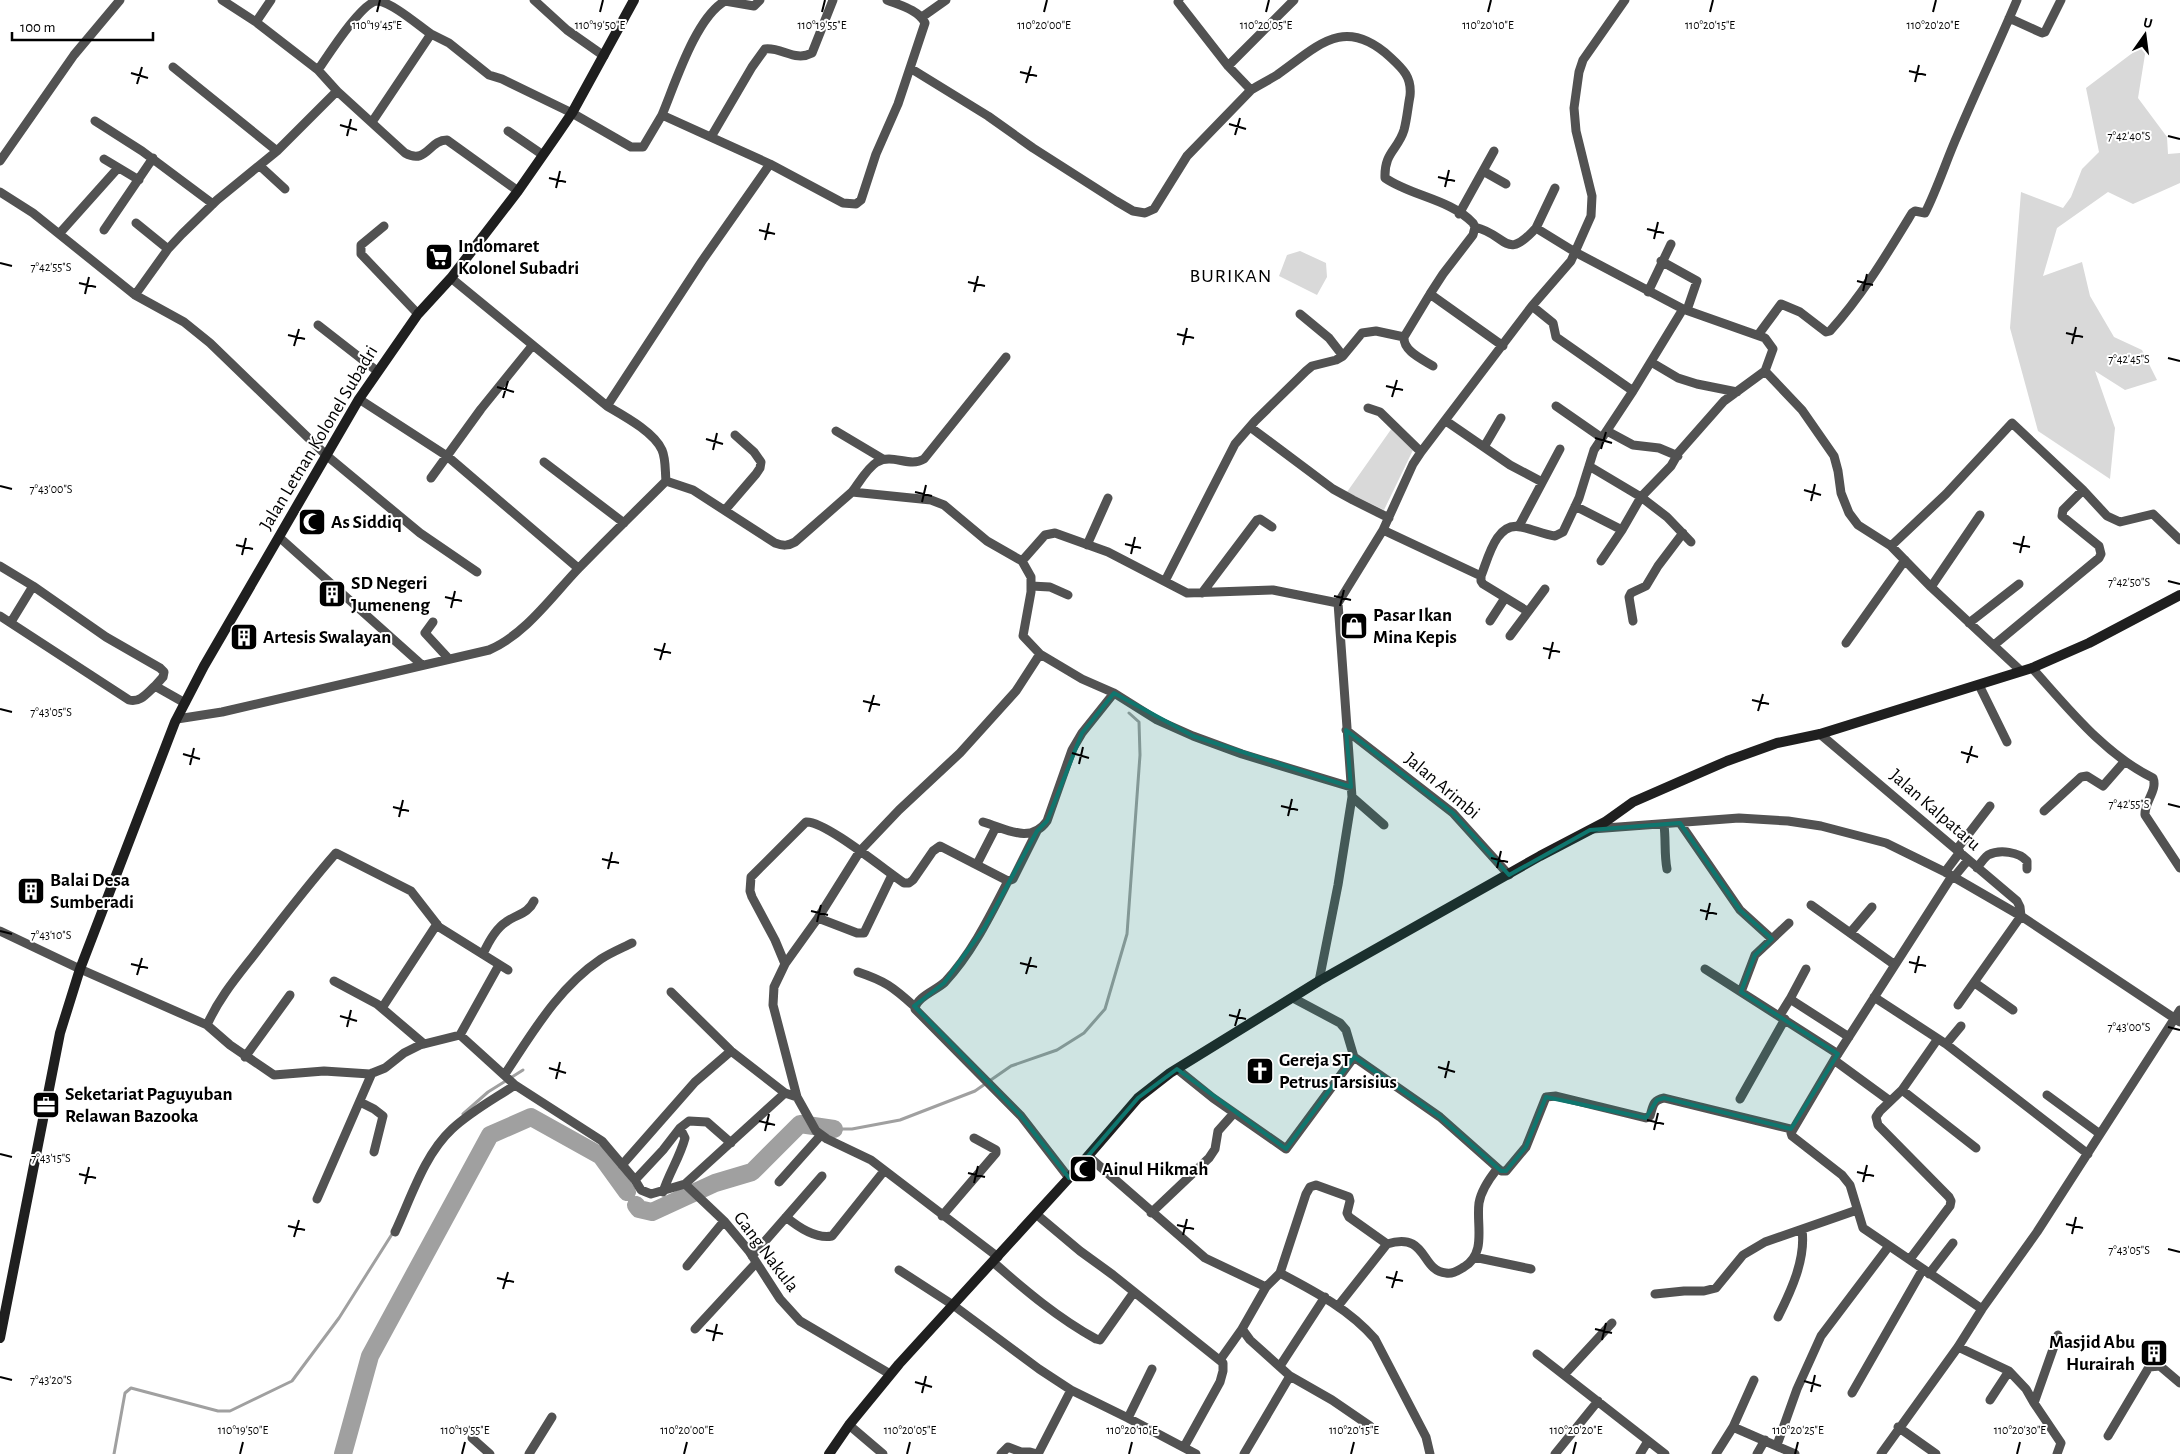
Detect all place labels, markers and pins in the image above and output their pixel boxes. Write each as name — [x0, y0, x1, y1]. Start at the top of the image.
place label: Indomaret Kolonel Subadri — [458, 237, 579, 278]
supermarket icon: Indomaret Kolonel Subadri — [424, 242, 454, 272]
mosque icon: As Siddiq — [297, 507, 327, 537]
place label: As Siddiq — [331, 513, 402, 532]
place label: SD Negeri Jumeneng — [351, 574, 430, 615]
building icon: SD Negeri Jumeneng — [317, 579, 347, 609]
place label: Pasar Ikan Mina Kepis — [1373, 606, 1457, 647]
shop icon: Pasar Ikan Mina Kepis — [1339, 611, 1369, 641]
building icon: Artesis Swalayan — [229, 622, 259, 652]
place label: Artesis Swalayan — [263, 628, 391, 647]
place label: Balai Desa Sumberadi — [50, 871, 134, 912]
building icon: Balai Desa Sumberadi — [16, 876, 46, 906]
place label: Gereja ST Petrus Tarsisius — [1279, 1051, 1397, 1092]
church icon: Gereja ST Petrus Tarsisius — [1245, 1056, 1275, 1086]
place label: Seketariat Paguyuban Relawan Bazooka — [65, 1085, 233, 1126]
office icon: Seketariat Paguyuban Relawan Bazooka — [31, 1090, 61, 1120]
mosque icon: Ainul Hikmah — [1068, 1154, 1098, 1184]
place label: Ainul Hikmah — [1102, 1160, 1208, 1179]
place label: Masjid Abu Hurairah — [2049, 1333, 2135, 1374]
building icon: Masjid Abu Hurairah — [2139, 1338, 2169, 1368]

